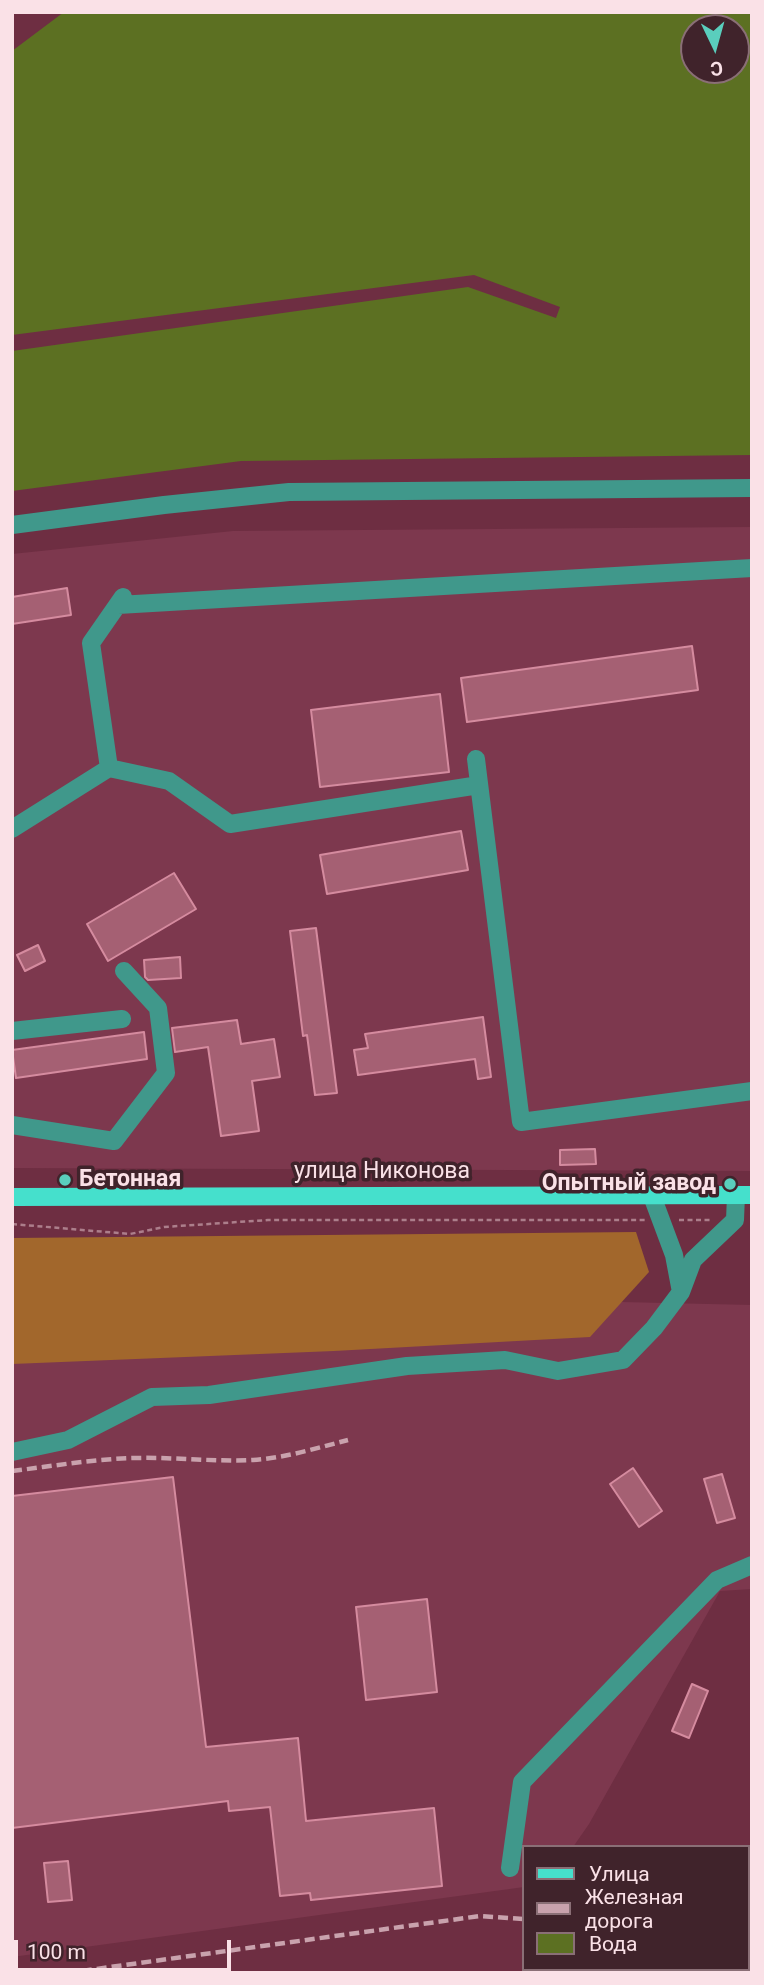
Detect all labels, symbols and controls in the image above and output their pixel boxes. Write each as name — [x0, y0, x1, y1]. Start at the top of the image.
north arrow — [680, 14, 750, 84]
text: С — [710, 56, 724, 80]
street label: улица Никонова — [294, 1158, 470, 1186]
place label: Бетонная — [79, 1166, 181, 1194]
place label: Опытный завод — [542, 1170, 716, 1198]
marker: Бетонная — [57, 1172, 73, 1188]
marker: Опытный завод — [722, 1176, 738, 1192]
legend — [522, 1845, 750, 1971]
text: Улица — [589, 1862, 650, 1886]
text: Железная дорога — [585, 1885, 684, 1933]
scale bar — [18, 1926, 234, 1970]
text: Вода — [589, 1932, 637, 1956]
text: 100 m — [27, 1940, 86, 1964]

